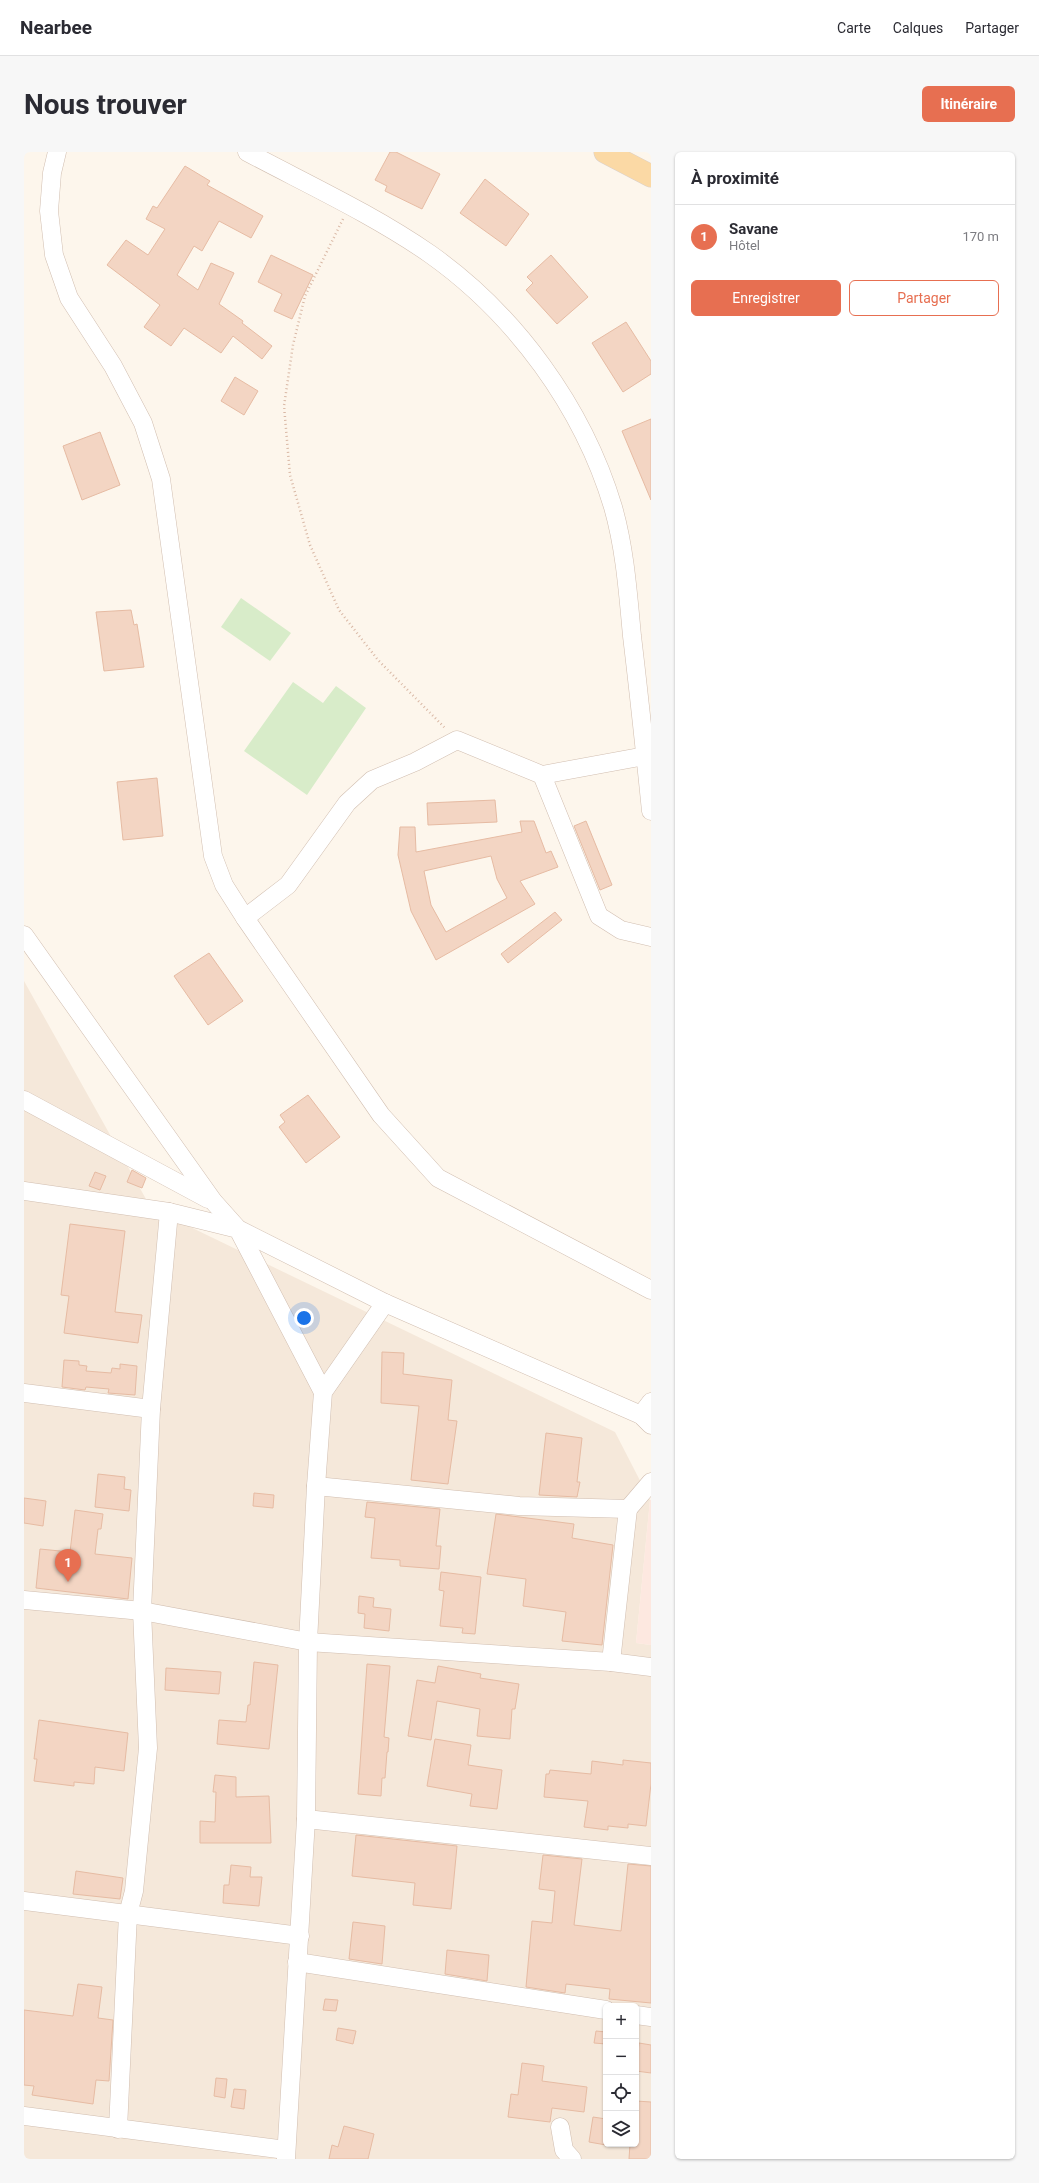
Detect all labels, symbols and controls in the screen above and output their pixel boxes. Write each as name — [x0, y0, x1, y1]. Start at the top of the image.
text: Nearbee — [20, 16, 92, 39]
text: Carte — [837, 20, 871, 36]
text: Calques — [893, 20, 943, 36]
text: Partager — [965, 20, 1019, 36]
button: Itinéraire — [922, 86, 1015, 122]
text: Nous trouver — [24, 88, 187, 121]
text: À proximité — [691, 168, 779, 188]
text: Savane — [729, 220, 778, 238]
text: 1 — [700, 229, 708, 244]
text: 170 m — [962, 229, 999, 244]
text: Hôtel — [729, 238, 760, 253]
button: Enregistrer — [691, 280, 841, 316]
button: Partager — [849, 280, 999, 316]
your location — [294, 1308, 314, 1328]
pin: 1 — [55, 1549, 81, 1582]
map controls — [603, 2003, 639, 2147]
button: + — [603, 2003, 639, 2039]
button: − — [603, 2039, 639, 2075]
button: locate — [603, 2075, 639, 2111]
button: layers — [603, 2111, 639, 2147]

